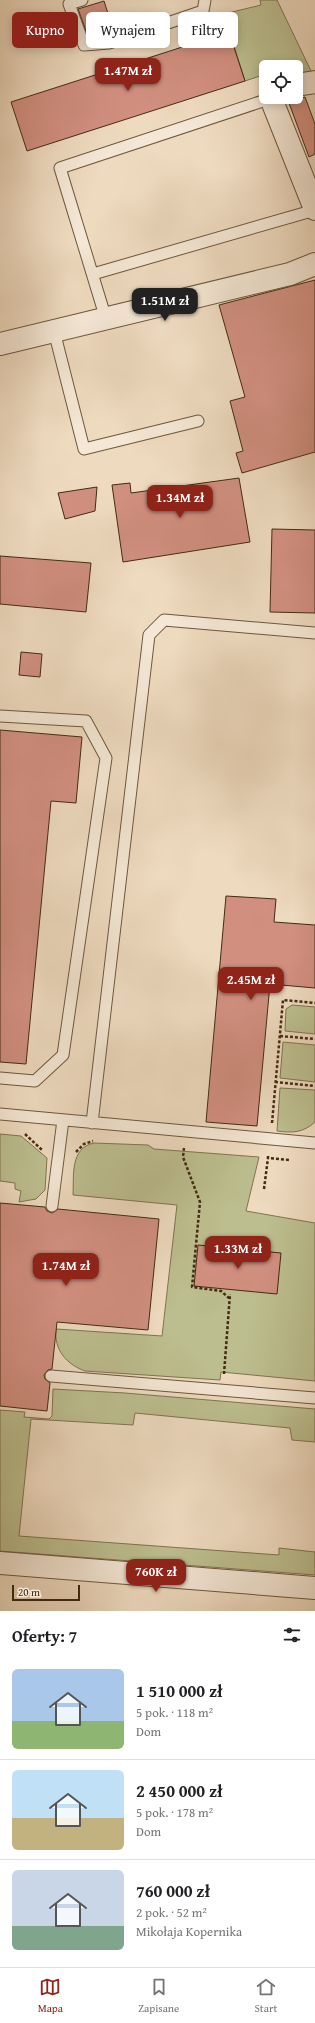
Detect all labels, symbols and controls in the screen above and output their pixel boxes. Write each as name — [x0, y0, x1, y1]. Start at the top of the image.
chip: Kupno — [12, 12, 78, 48]
chip: Wynajem — [86, 12, 170, 48]
chip: Filtry — [178, 12, 238, 48]
pin: 1.47M zł — [87, 58, 169, 92]
map controls — [259, 60, 303, 104]
button: locate — [259, 60, 303, 104]
text: 1.47M zł — [104, 61, 152, 80]
pin: 1.51M zł — [124, 288, 206, 322]
text: 1.51M zł — [141, 291, 189, 310]
pin: 1.34M zł — [139, 485, 221, 519]
text: 1.34M zł — [156, 488, 204, 507]
pin: 2.45M zł — [210, 967, 292, 1001]
text: 2.45M zł — [227, 970, 275, 989]
pin: 1.33M zł — [197, 1236, 279, 1270]
text: 1.33M zł — [214, 1239, 262, 1258]
pin: 1.74M zł — [25, 1253, 107, 1287]
text: 1.74M zł — [42, 1256, 90, 1275]
pin: 760K zł — [119, 1559, 193, 1593]
text: 760K zł — [135, 1562, 177, 1581]
scale bar — [12, 1583, 80, 1602]
text: 20 m — [18, 1584, 40, 1600]
text: Oferty: 7 — [12, 1623, 77, 1648]
icon: filters — [281, 1624, 303, 1646]
text: 1 510 000 zł — [136, 1678, 223, 1703]
icon: home — [44, 1685, 92, 1733]
text: 5 pok. · 118 m² — [136, 1703, 213, 1722]
text: Dom — [136, 1722, 161, 1741]
text: 2 450 000 zł — [136, 1778, 223, 1803]
icon: home — [44, 1786, 92, 1834]
text: 5 pok. · 178 m² — [136, 1803, 213, 1822]
text: Dom — [136, 1822, 161, 1841]
text: 760 000 zł — [136, 1878, 210, 1903]
icon: home — [44, 1886, 92, 1934]
text: 2 pok. · 52 m² — [136, 1903, 207, 1922]
text: Mikołaja Kopernika — [136, 1922, 242, 1941]
tab: Mapa — [38, 1976, 63, 2016]
tab: Zapisane — [138, 1976, 179, 2016]
tab: Start — [254, 1976, 277, 2016]

